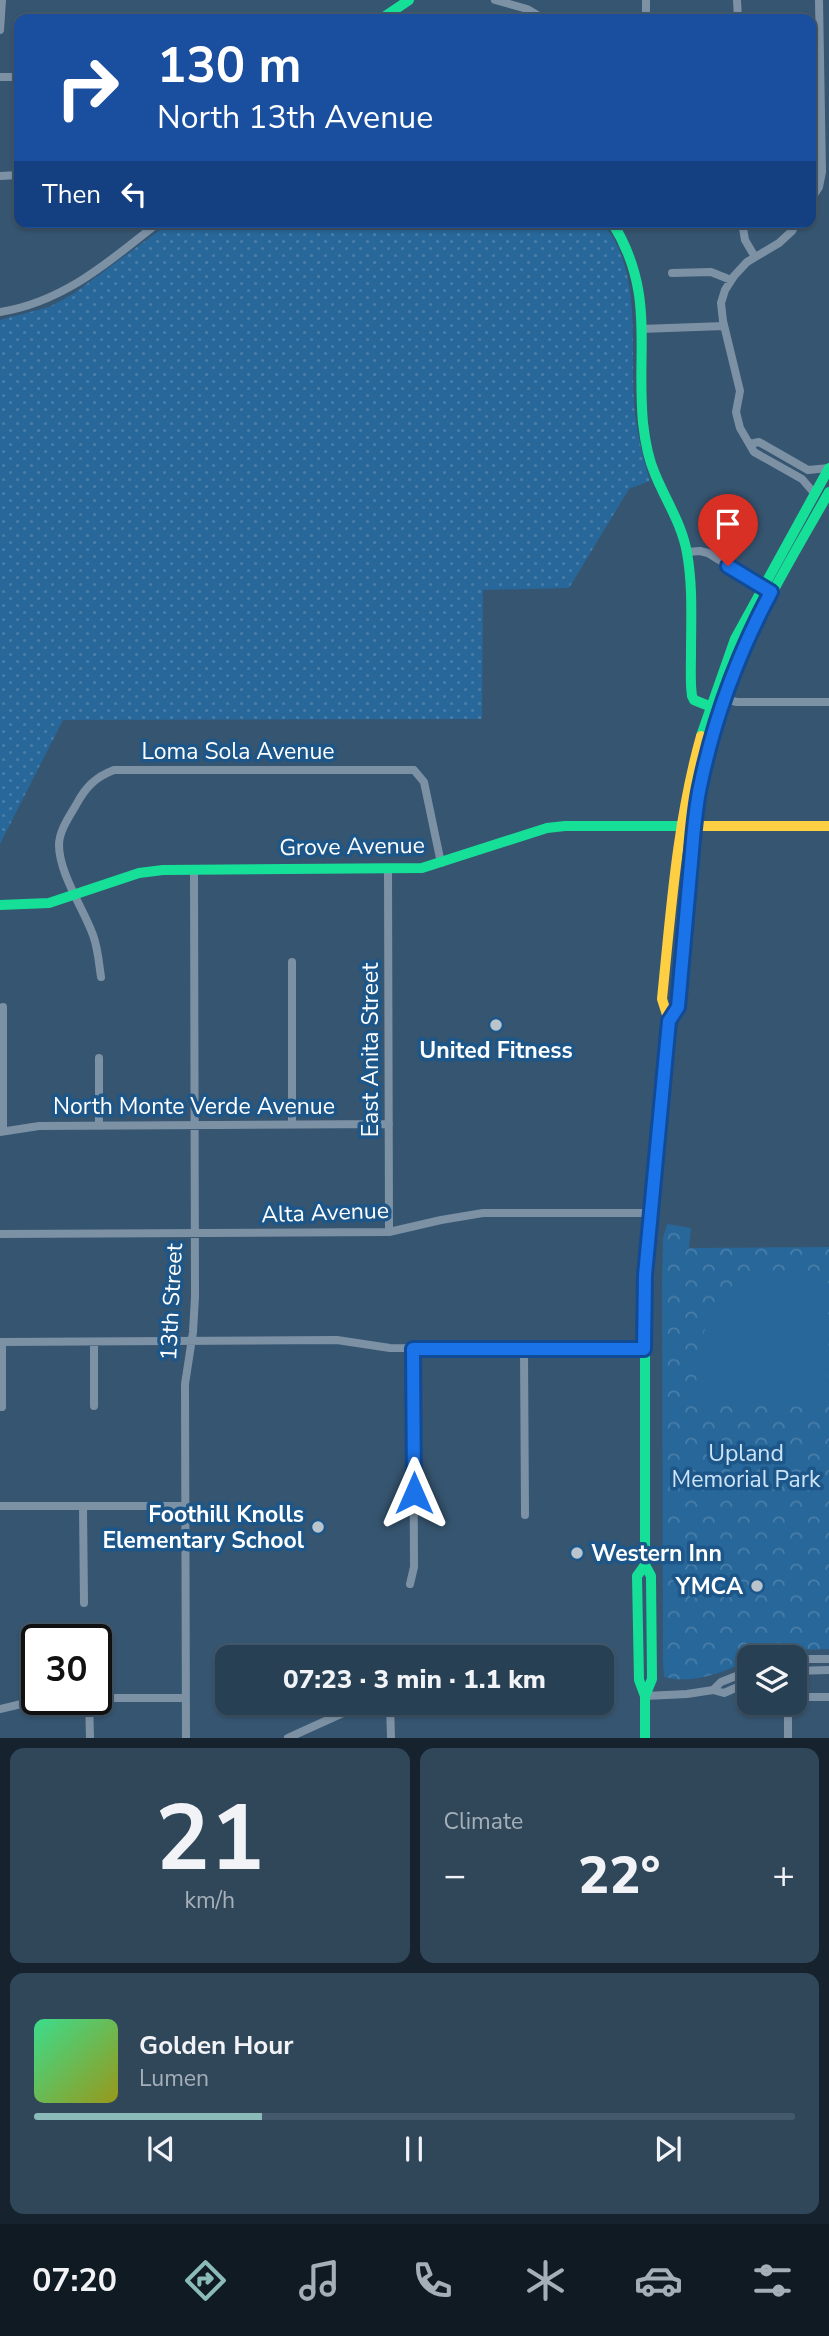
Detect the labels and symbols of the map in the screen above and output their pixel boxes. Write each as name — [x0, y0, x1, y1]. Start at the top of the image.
pin — [698, 494, 758, 566]
street label: Loma Sola Avenue — [141, 736, 335, 767]
street label: Grove Avenue — [279, 830, 425, 863]
street label: East Anita Street — [355, 962, 386, 1137]
marker: United Fitness — [488, 1017, 504, 1033]
place label: United Fitness — [419, 1035, 573, 1066]
street label: North Monte Verde Avenue — [53, 1091, 335, 1122]
street label: Alta Avenue — [261, 1195, 389, 1230]
street label: 13th Street — [153, 1242, 190, 1361]
park label: Upland Memorial Park — [672, 1438, 821, 1495]
position arrow — [377, 1456, 451, 1530]
place label: Foothill Knolls Elementary School — [102, 1499, 305, 1556]
marker: Foothill Knolls Elementary School — [310, 1519, 326, 1535]
place label: Western Inn — [591, 1538, 722, 1569]
marker: Western Inn — [569, 1545, 585, 1561]
place label: YMCA — [675, 1571, 744, 1602]
marker: YMCA — [749, 1578, 765, 1594]
speed limit sign: 30 — [21, 1624, 112, 1715]

